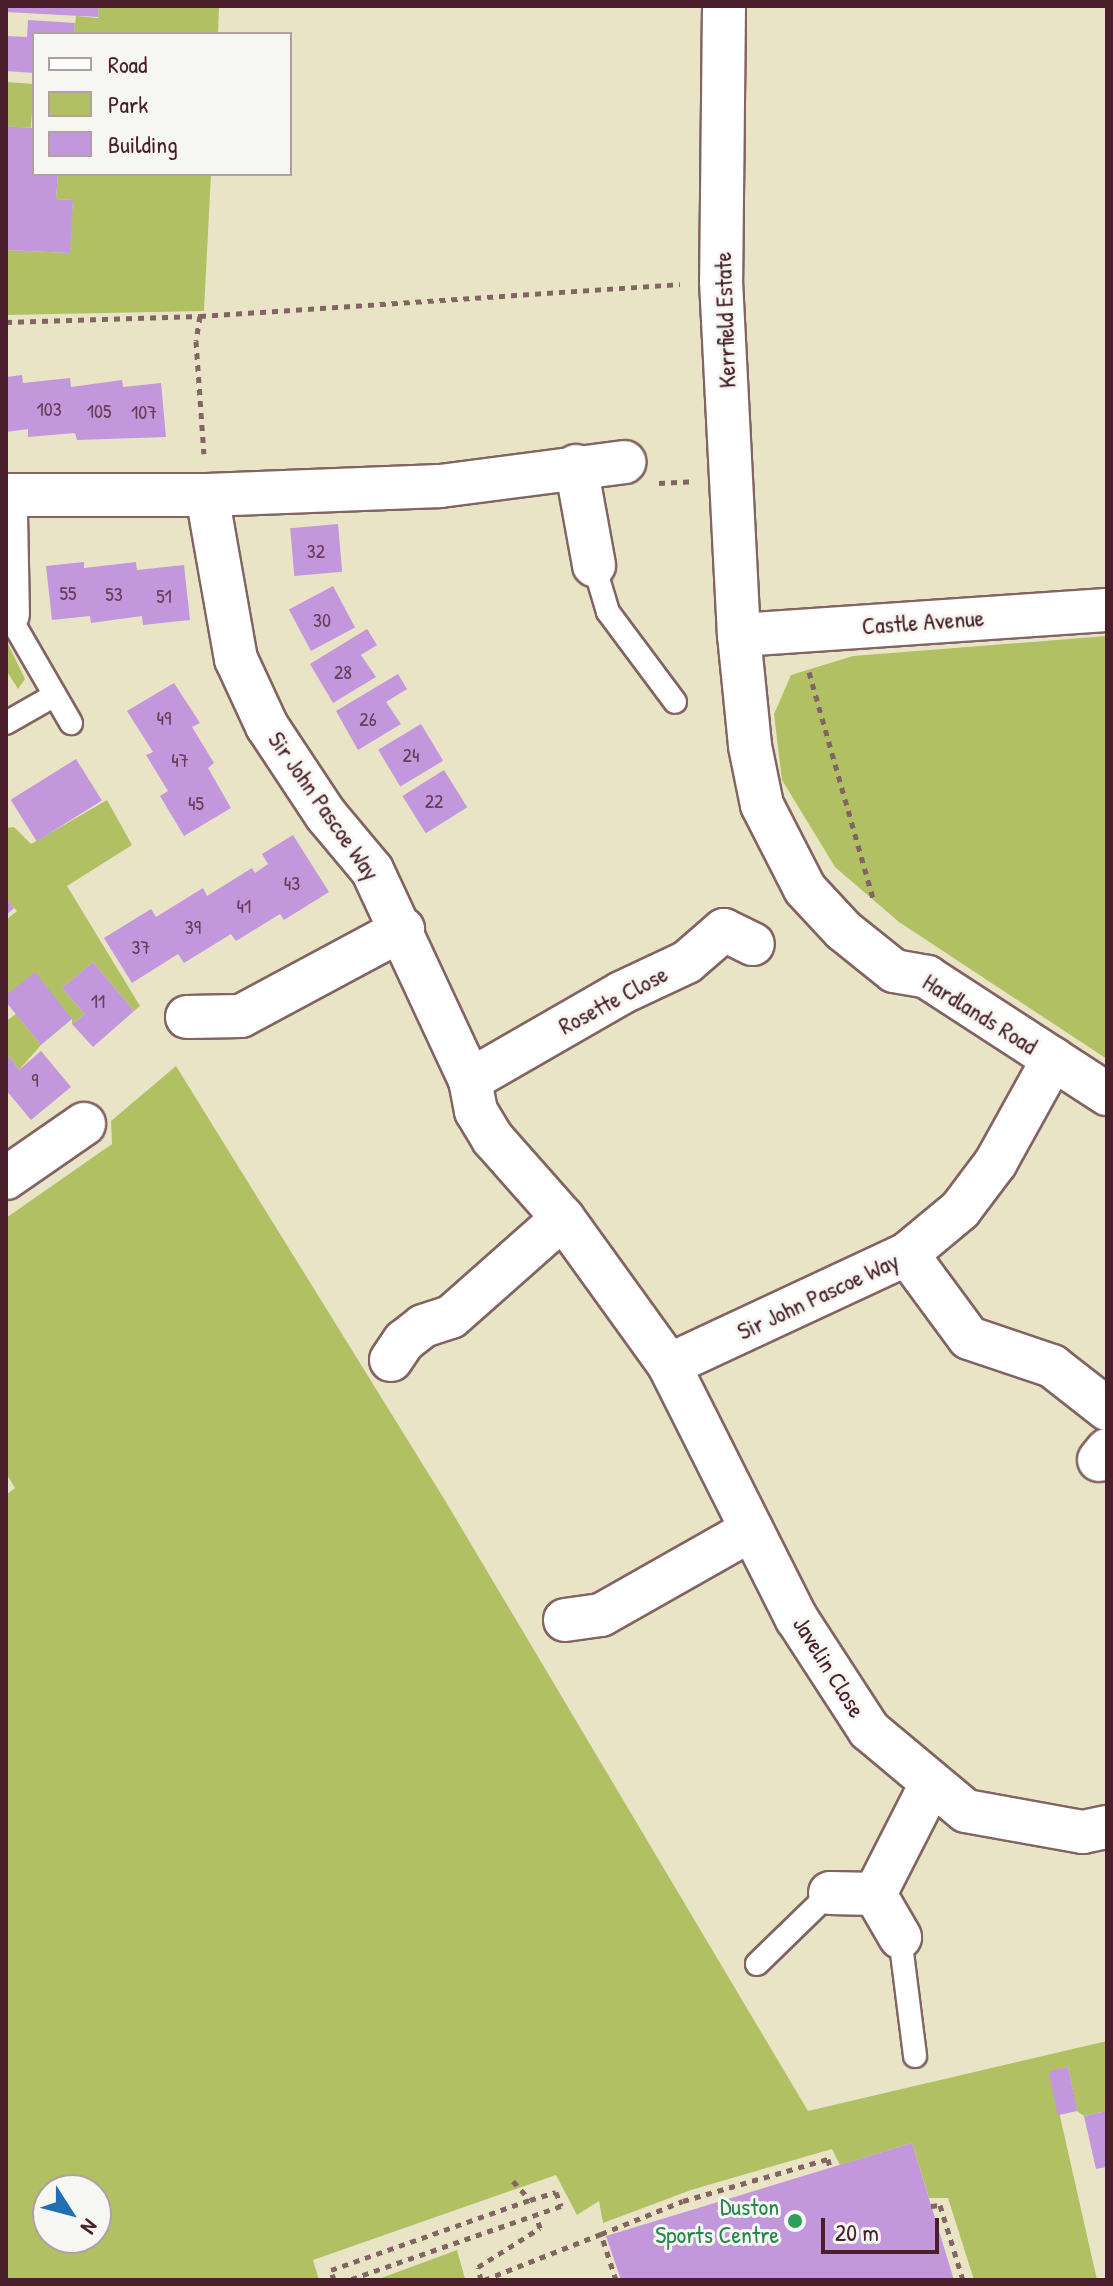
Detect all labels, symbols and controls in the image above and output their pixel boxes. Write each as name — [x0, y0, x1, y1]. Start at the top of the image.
legend — [32, 32, 292, 176]
text: Road — [108, 48, 147, 80]
text: Park — [108, 88, 148, 120]
text: Building — [108, 128, 178, 160]
street label: Kerrfield Estate — [708, 251, 742, 389]
house number: 103 — [36, 396, 62, 420]
house number: 105 — [87, 398, 111, 422]
house number: 107 — [131, 399, 157, 423]
house number: 32 — [307, 538, 325, 562]
house number: 55 — [60, 580, 76, 604]
house number: 53 — [105, 581, 123, 605]
house number: 51 — [156, 583, 172, 607]
street label: Castle Avenue — [861, 603, 985, 641]
house number: 30 — [313, 607, 331, 631]
house number: 28 — [334, 659, 352, 683]
house number: 49 — [157, 705, 171, 729]
house number: 26 — [359, 706, 377, 730]
street label: Sir John Pascoe Way — [262, 726, 386, 886]
house number: 24 — [403, 742, 419, 766]
house number: 47 — [171, 747, 189, 771]
house number: 22 — [425, 788, 443, 812]
house number: 45 — [188, 790, 204, 814]
house number: 43 — [284, 870, 300, 894]
house number: 41 — [237, 893, 251, 917]
house number: 39 — [185, 914, 201, 938]
house number: 37 — [132, 934, 150, 958]
street label: Rosette Close — [554, 959, 672, 1041]
street label: Hardlands Road — [918, 968, 1042, 1060]
house number: 11 — [91, 988, 105, 1012]
house number: 9 — [31, 1067, 39, 1091]
street label: Sir John Pascoe Way — [733, 1246, 903, 1346]
street label: Javelin Close — [787, 1611, 871, 1723]
north arrow — [32, 2174, 112, 2254]
place label: Duston Sports Centre — [655, 2193, 779, 2249]
scale bar — [825, 2202, 943, 2252]
marker: Duston Sports Centre — [786, 2212, 804, 2230]
text: N — [74, 2213, 105, 2240]
text: 20 m — [835, 2216, 879, 2248]

